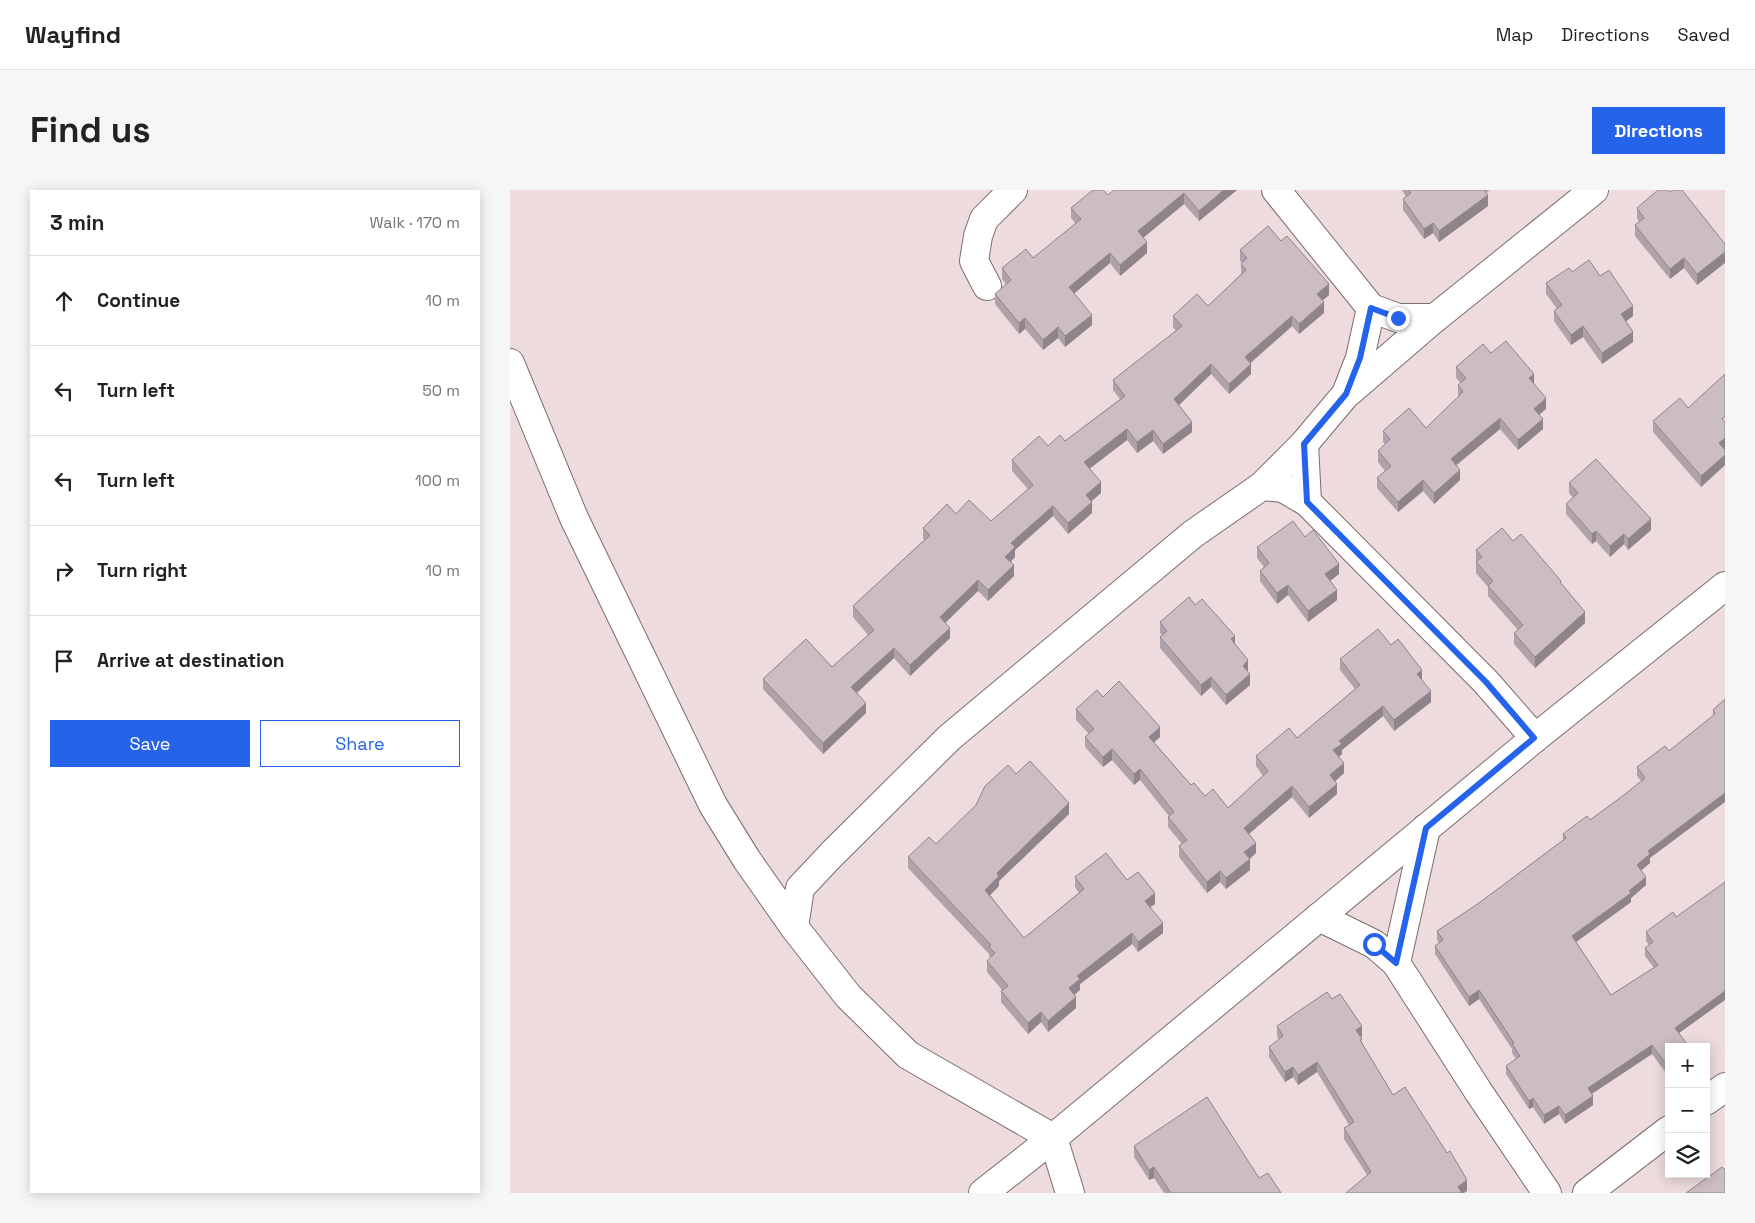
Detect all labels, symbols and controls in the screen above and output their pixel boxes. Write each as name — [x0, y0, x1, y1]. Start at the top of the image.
text: Wayfind — [25, 19, 121, 50]
text: Map — [1496, 23, 1533, 46]
text: Directions — [1561, 23, 1650, 46]
text: Saved — [1678, 23, 1730, 46]
button: Directions — [1592, 107, 1725, 154]
text: Find us — [30, 108, 151, 152]
text: 3 min — [50, 209, 105, 236]
text: Walk · 170 m — [370, 212, 460, 233]
icon: ahead — [50, 287, 78, 315]
text: Continue — [97, 288, 180, 313]
text: 10 m — [425, 290, 460, 311]
route end — [1387, 307, 1410, 330]
icon: left — [50, 377, 78, 405]
text: Turn left — [97, 378, 175, 403]
text: 50 m — [422, 380, 460, 401]
icon: left — [50, 467, 78, 495]
text: Turn left — [97, 468, 175, 493]
text: 100 m — [415, 470, 460, 491]
icon: right — [50, 557, 78, 585]
text: Turn right — [97, 558, 187, 583]
text: 10 m — [425, 560, 460, 581]
icon: arrive — [50, 647, 78, 675]
text: Arrive at destination — [97, 648, 285, 673]
button: Save — [50, 720, 250, 767]
button: Share — [260, 720, 460, 767]
route start — [1363, 933, 1386, 956]
map controls — [1665, 1043, 1710, 1178]
button: + — [1665, 1043, 1710, 1088]
button: − — [1665, 1088, 1710, 1133]
button: layers — [1665, 1133, 1710, 1178]

